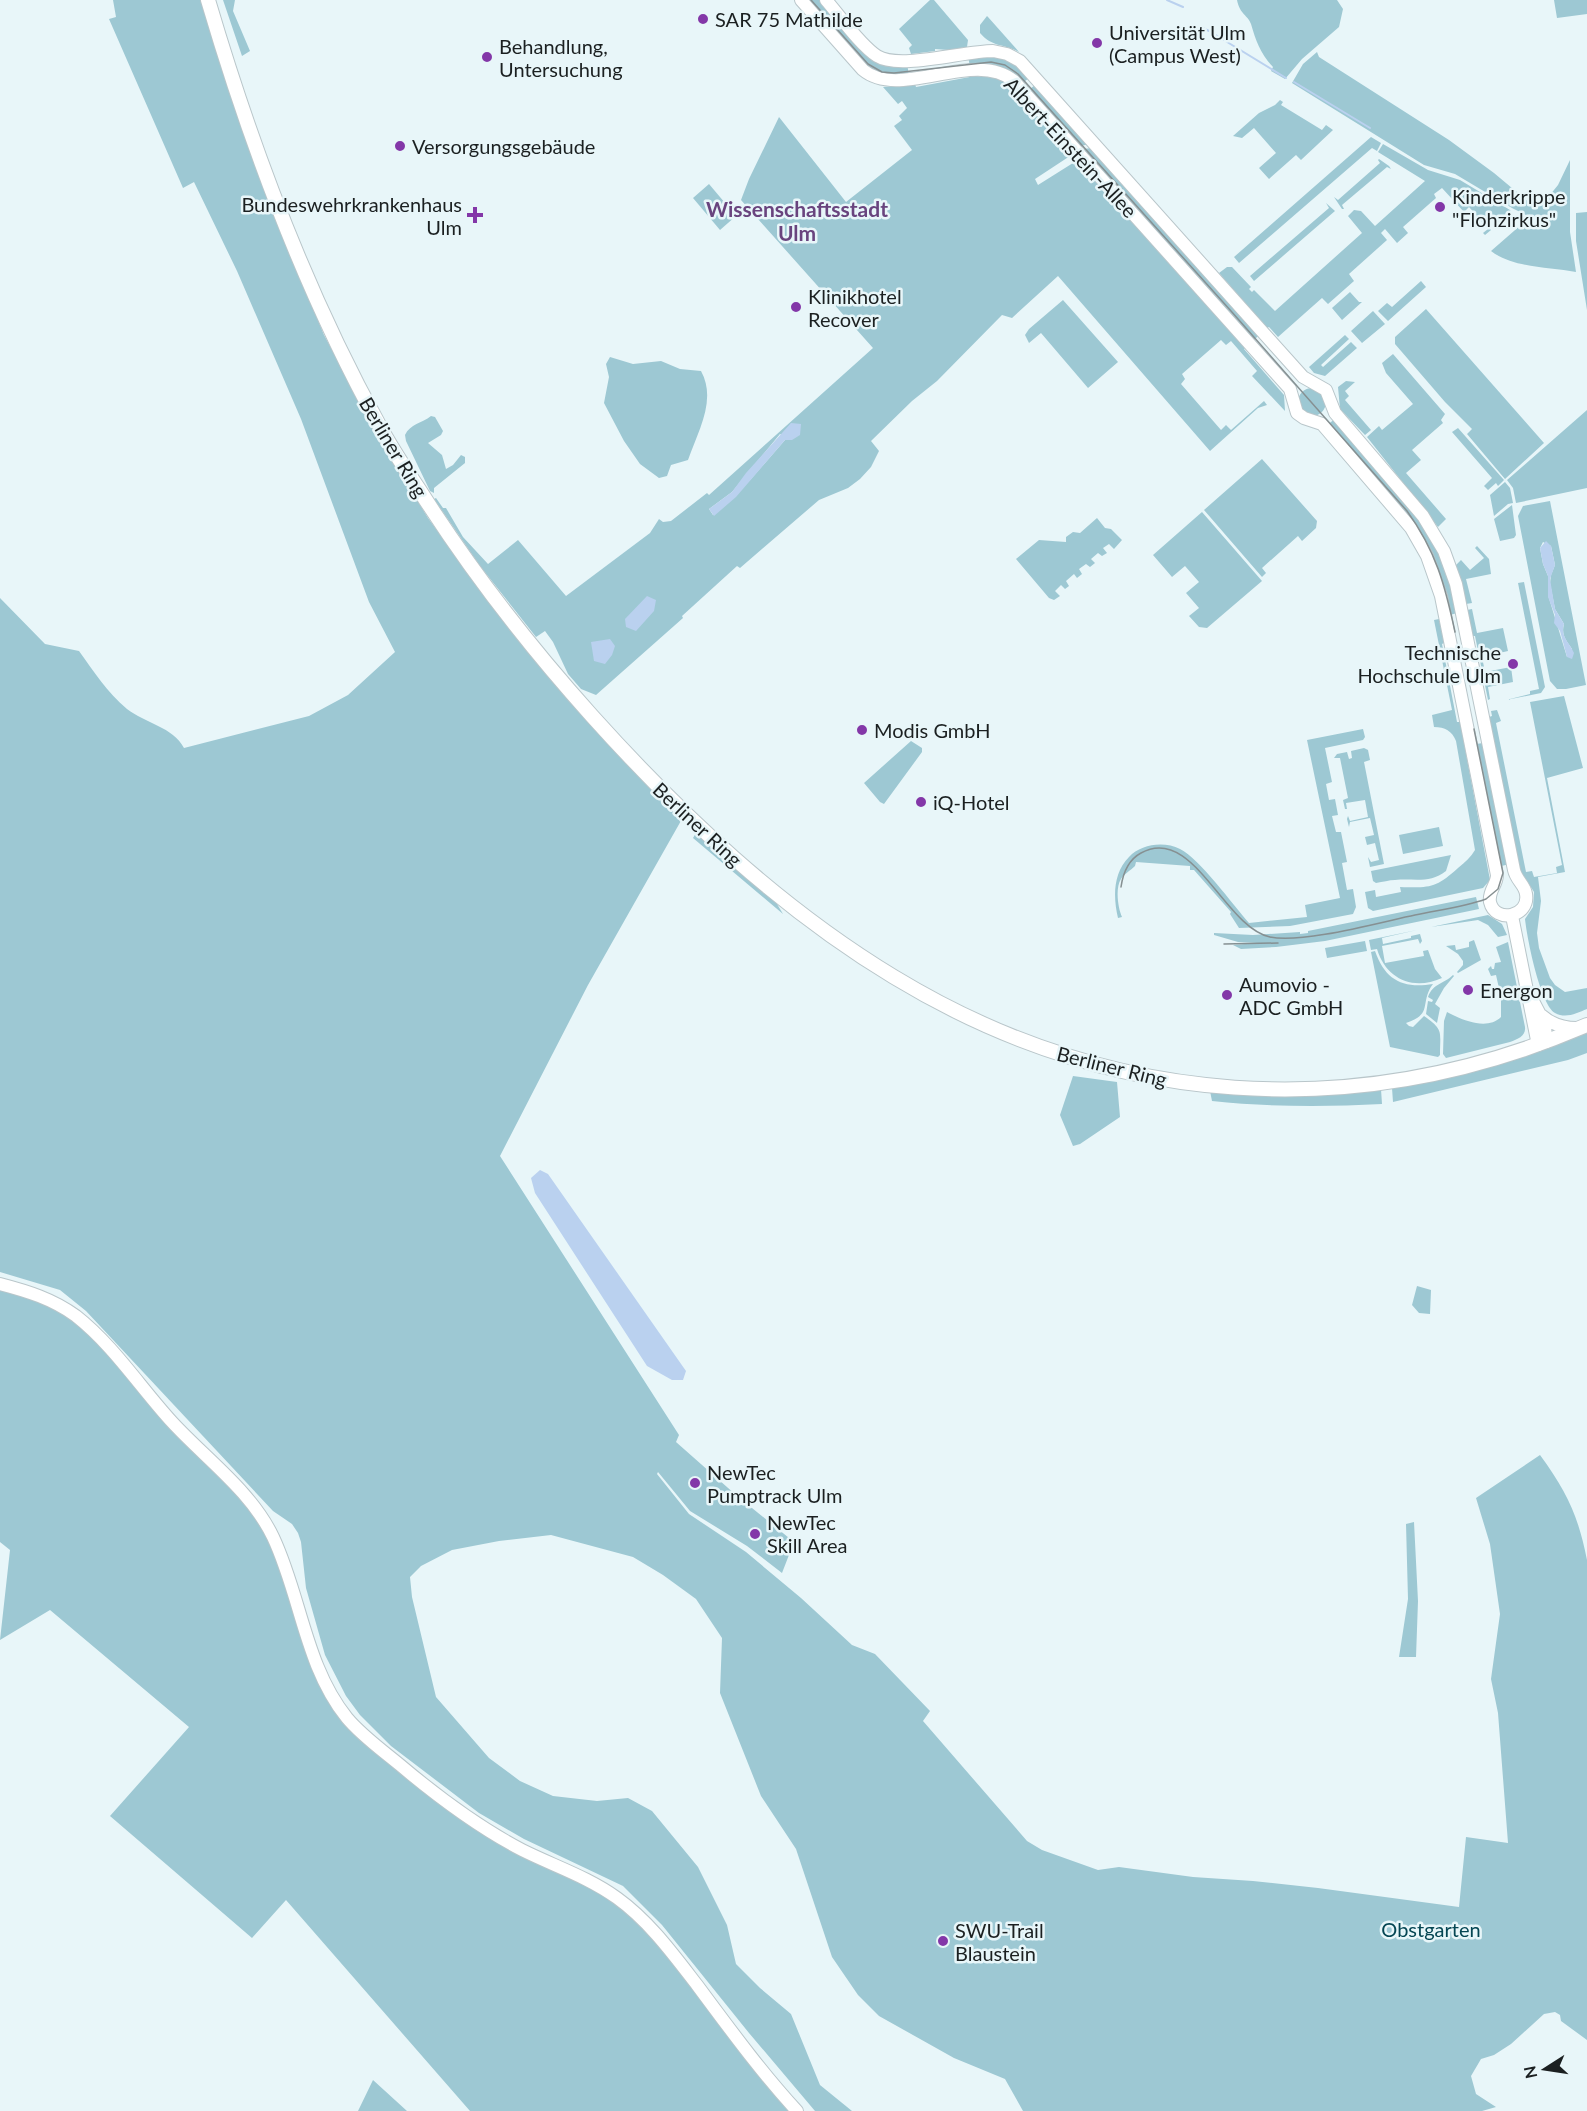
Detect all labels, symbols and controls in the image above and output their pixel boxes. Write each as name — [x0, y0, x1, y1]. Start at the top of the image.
place label: SAR 75 Mathilde — [715, 7, 863, 31]
marker: SAR 75 Mathilde — [696, 12, 710, 26]
place label: Universität Ulm (Campus West) — [1109, 20, 1246, 67]
place label: Behandlung, Untersuchung — [499, 34, 623, 81]
marker: Universität Ulm (Campus West) — [1090, 36, 1104, 50]
marker: Behandlung, Untersuchung — [480, 50, 494, 64]
street label: Albert-Einstein-Allee — [1000, 72, 1142, 222]
place label: Versorgungsgebäude — [412, 134, 595, 158]
marker: Versorgungsgebäude — [393, 139, 407, 153]
place label: Kinderkrippe "Flohzirkus" — [1452, 184, 1565, 231]
place label: Bundeswehrkrankenhaus Ulm — [241, 192, 462, 239]
district label: Wissenschaftsstadt Ulm — [706, 196, 888, 245]
marker: Kinderkrippe "Flohzirkus" — [1433, 200, 1447, 214]
marker: Bundeswehrkrankenhaus Ulm — [466, 206, 484, 224]
place label: Klinikhotel Recover — [808, 284, 902, 331]
marker: Klinikhotel Recover — [789, 300, 803, 314]
street label: Berliner Ring — [355, 393, 433, 501]
place label: Technische Hochschule Ulm — [1357, 640, 1501, 687]
marker: Technische Hochschule Ulm — [1506, 657, 1520, 671]
place label: Modis GmbH — [874, 718, 990, 742]
marker: Modis GmbH — [855, 723, 869, 737]
street label: Berliner Ring — [649, 777, 747, 871]
place label: iQ-Hotel — [933, 790, 1010, 814]
marker: iQ-Hotel — [914, 795, 928, 809]
place label: Aumovio - ADC GmbH — [1239, 972, 1343, 1019]
place label: Energon — [1480, 978, 1553, 1002]
marker: Energon — [1461, 983, 1475, 997]
marker: Aumovio - ADC GmbH — [1220, 988, 1234, 1002]
street label: Berliner Ring — [1054, 1041, 1170, 1091]
place label: NewTec Pumptrack Ulm — [707, 1460, 842, 1507]
marker: NewTec Pumptrack Ulm — [688, 1476, 702, 1490]
place label: NewTec Skill Area — [767, 1510, 847, 1557]
marker: NewTec Skill Area — [748, 1527, 762, 1541]
park label: Obstgarten — [1381, 1917, 1481, 1941]
place label: SWU-Trail Blaustein — [955, 1918, 1044, 1965]
marker: SWU-Trail Blaustein — [936, 1934, 950, 1948]
north arrow — [1515, 2039, 1575, 2099]
text: N — [1519, 2064, 1540, 2080]

